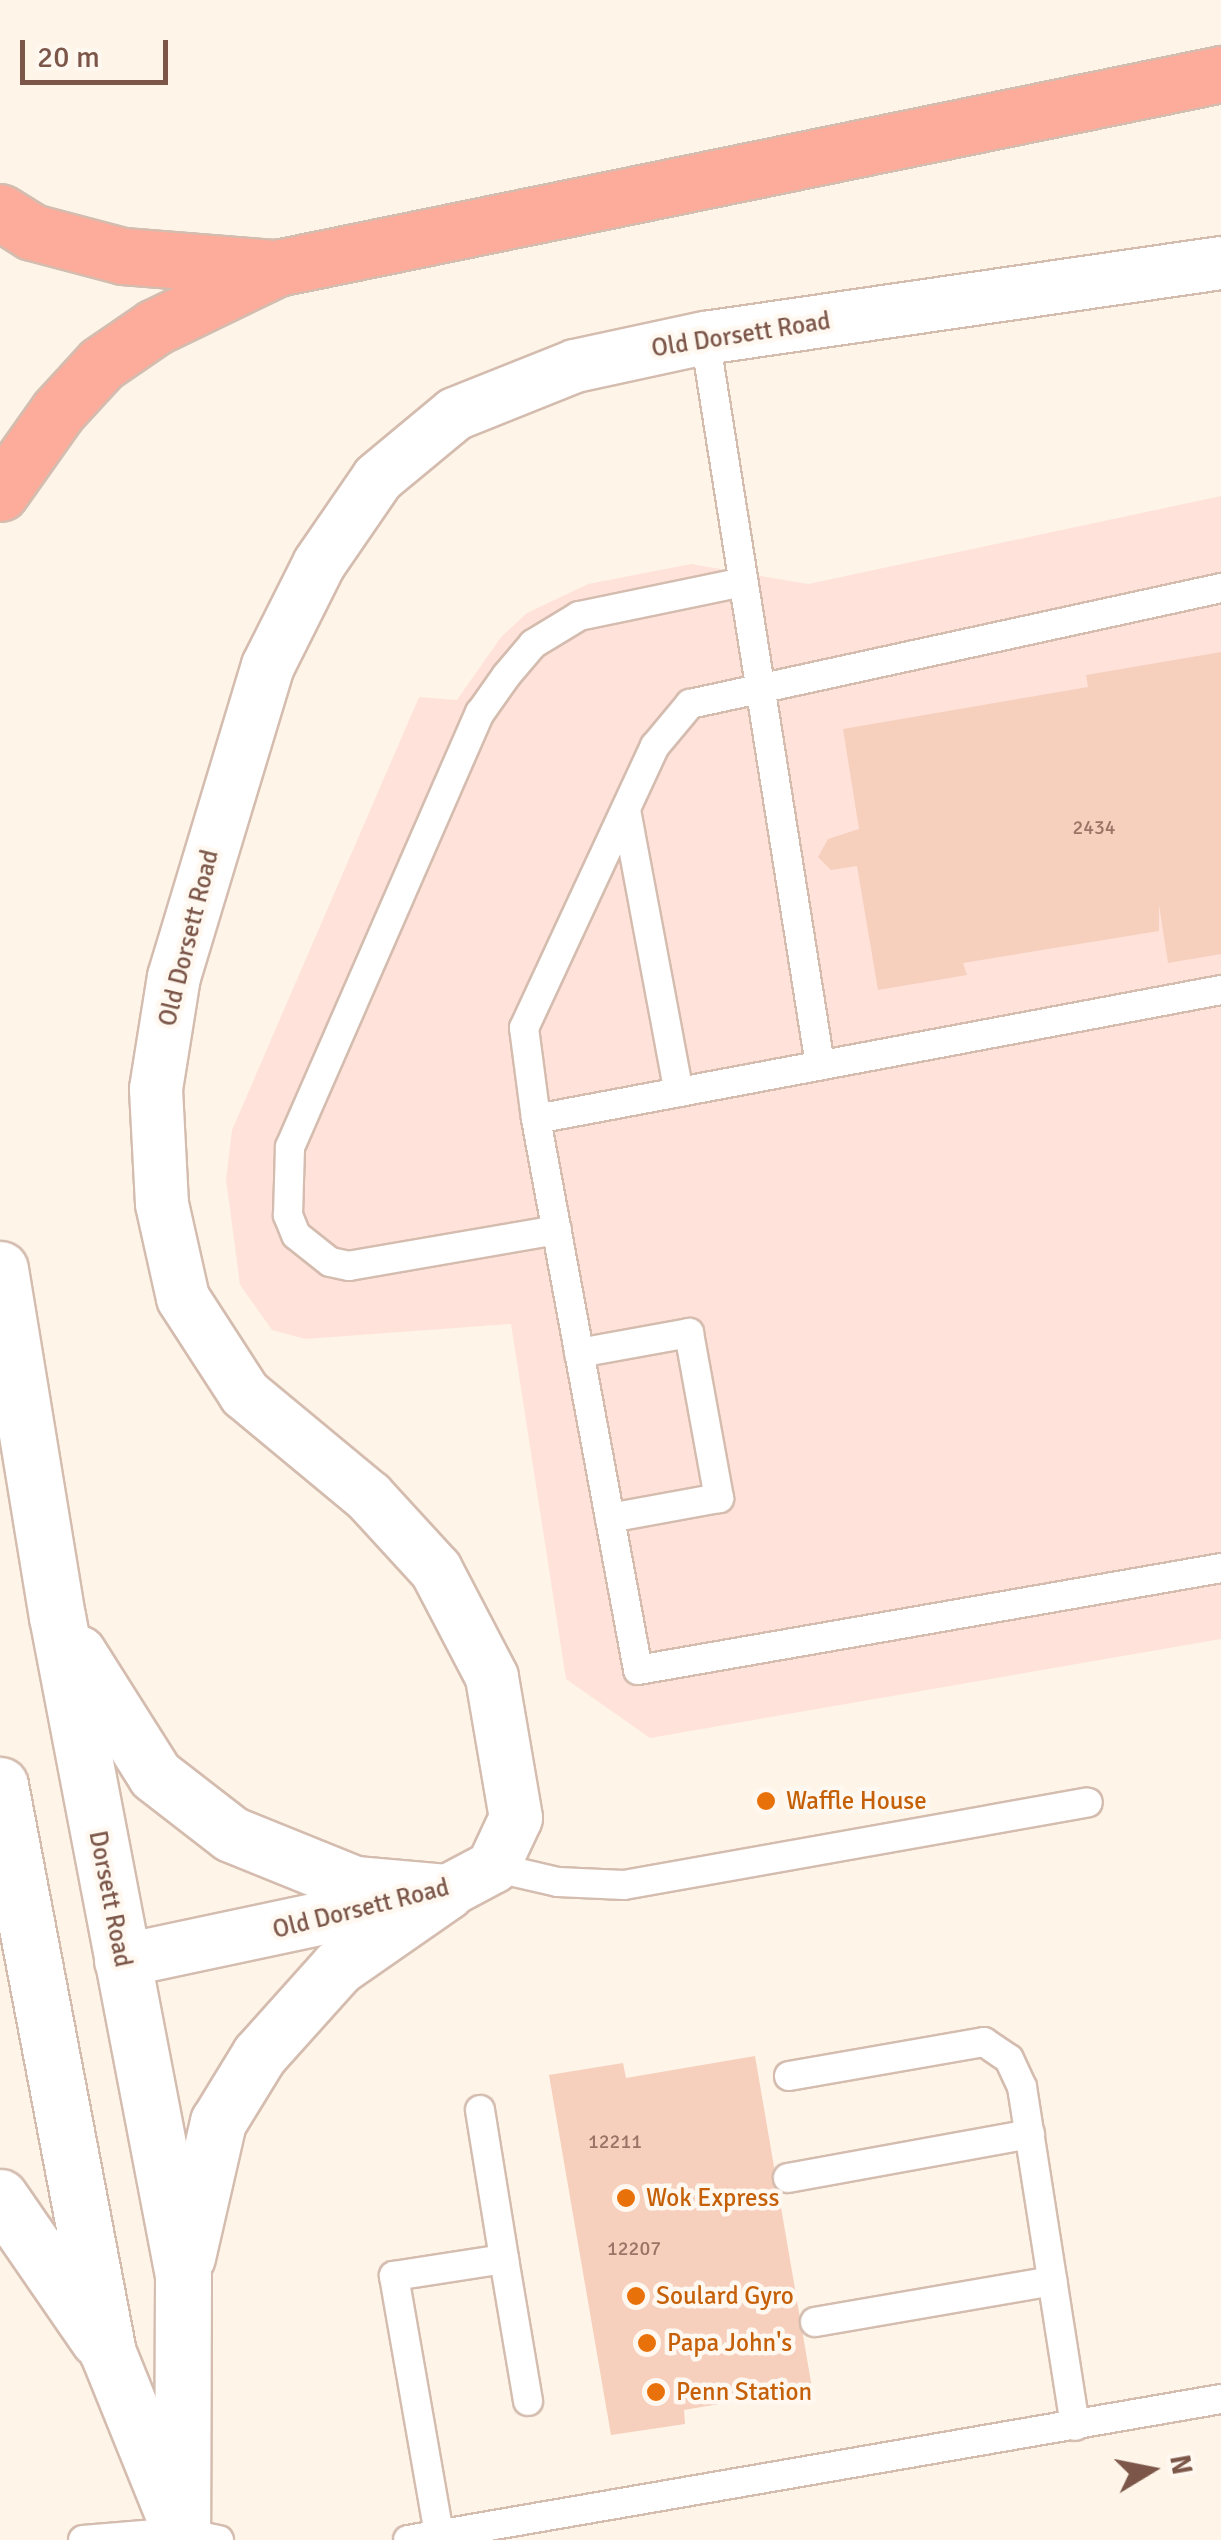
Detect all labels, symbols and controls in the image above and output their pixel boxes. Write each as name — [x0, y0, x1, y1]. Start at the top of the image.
scale bar — [25, 20, 172, 82]
text: 20 m — [37, 39, 100, 76]
street label: Old Dorsett Road — [649, 306, 833, 364]
house number: 2434 — [1072, 815, 1116, 839]
street label: Old Dorsett Road — [153, 847, 225, 1029]
place label: Waffle House — [786, 1786, 927, 1816]
marker: Waffle House — [755, 1790, 777, 1812]
street label: Dorsett Road — [82, 1828, 138, 1970]
street label: Old Dorsett Road — [270, 1873, 452, 1945]
house number: 12211 — [588, 2129, 642, 2153]
place label: Wok Express — [646, 2183, 779, 2213]
marker: Wok Express — [615, 2187, 637, 2209]
house number: 12207 — [607, 2236, 661, 2260]
place label: Soulard Gyro — [656, 2281, 794, 2311]
marker: Soulard Gyro — [625, 2285, 647, 2307]
place label: Papa John's — [667, 2328, 792, 2358]
marker: Papa John's — [636, 2332, 658, 2354]
place label: Penn Station — [676, 2377, 812, 2407]
marker: Penn Station — [645, 2381, 667, 2403]
north arrow — [1101, 2420, 1201, 2520]
text: N — [1162, 2452, 1199, 2477]

